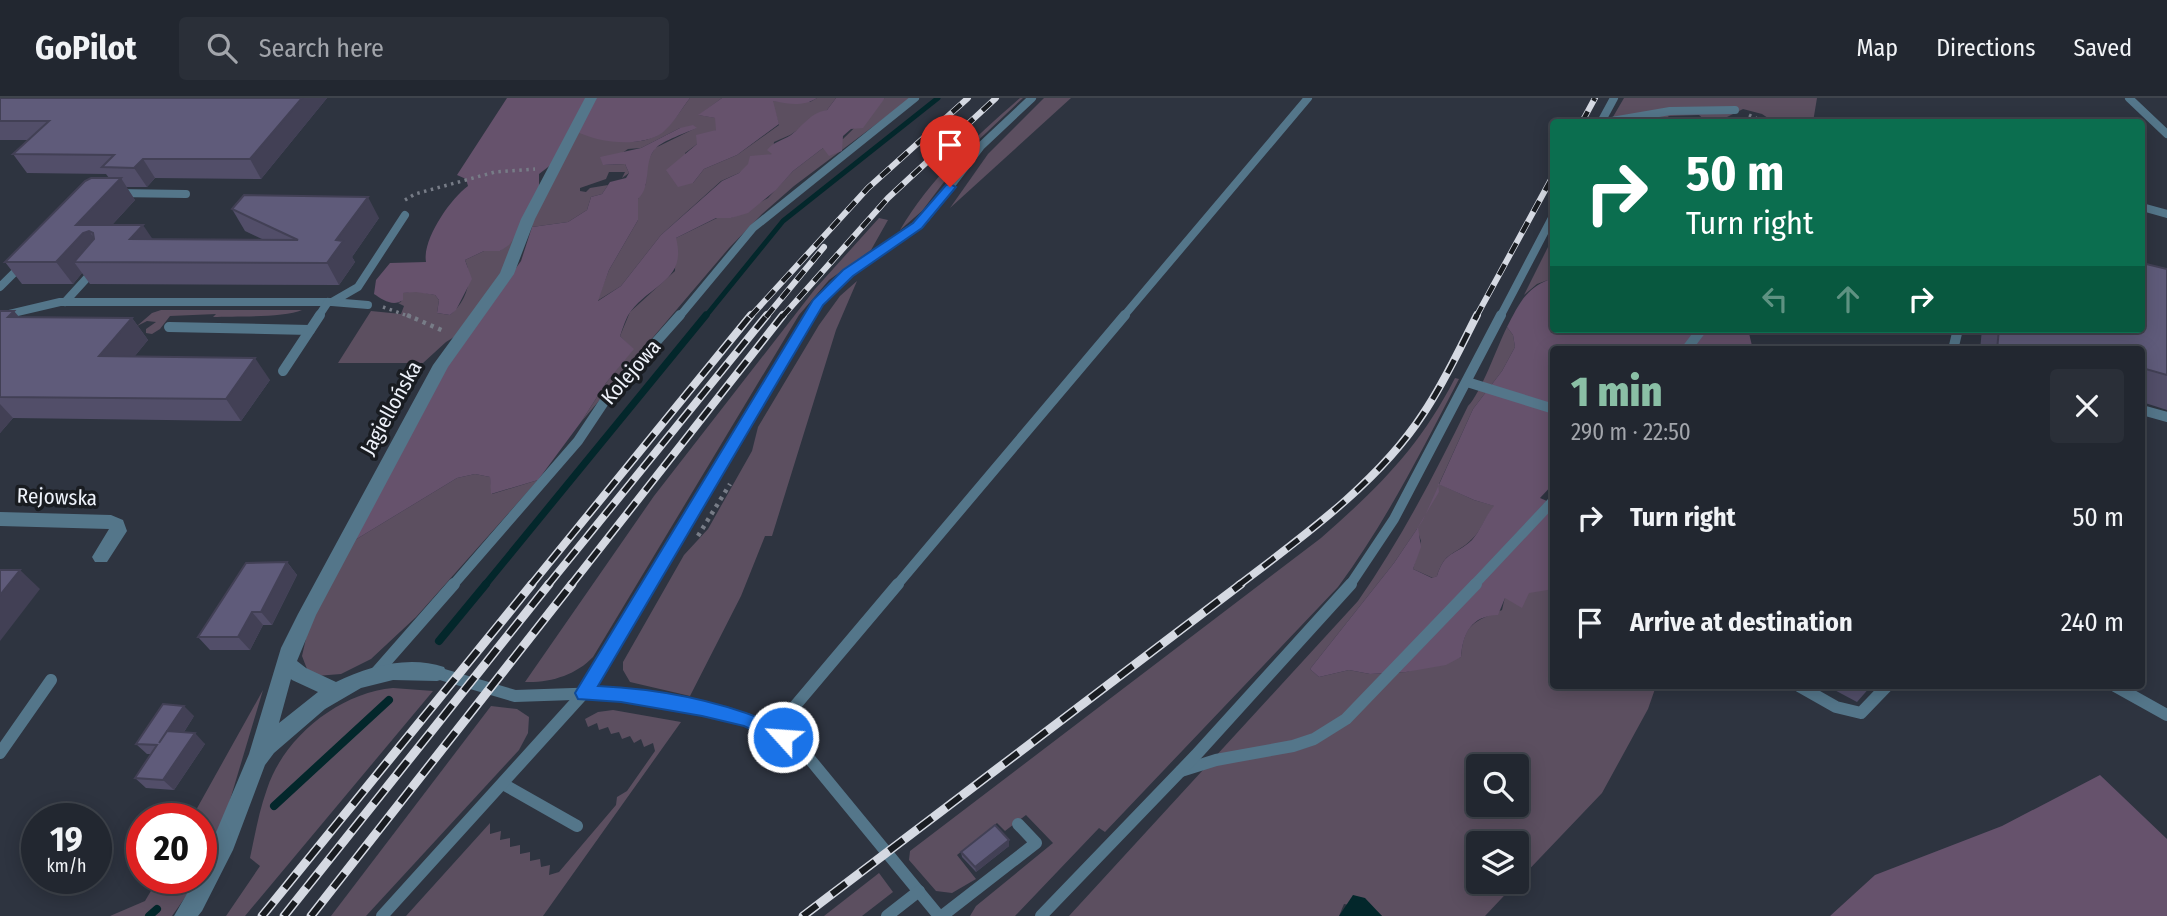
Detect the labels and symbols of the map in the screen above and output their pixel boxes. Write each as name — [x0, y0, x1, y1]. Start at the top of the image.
pin — [920, 115, 980, 187]
street label: Kolejowa — [596, 334, 666, 410]
street label: Jagiellońska — [355, 357, 427, 459]
street label: Rejowska — [16, 483, 98, 511]
position arrow — [746, 700, 820, 774]
speed limit sign: 20 — [126, 803, 217, 894]

